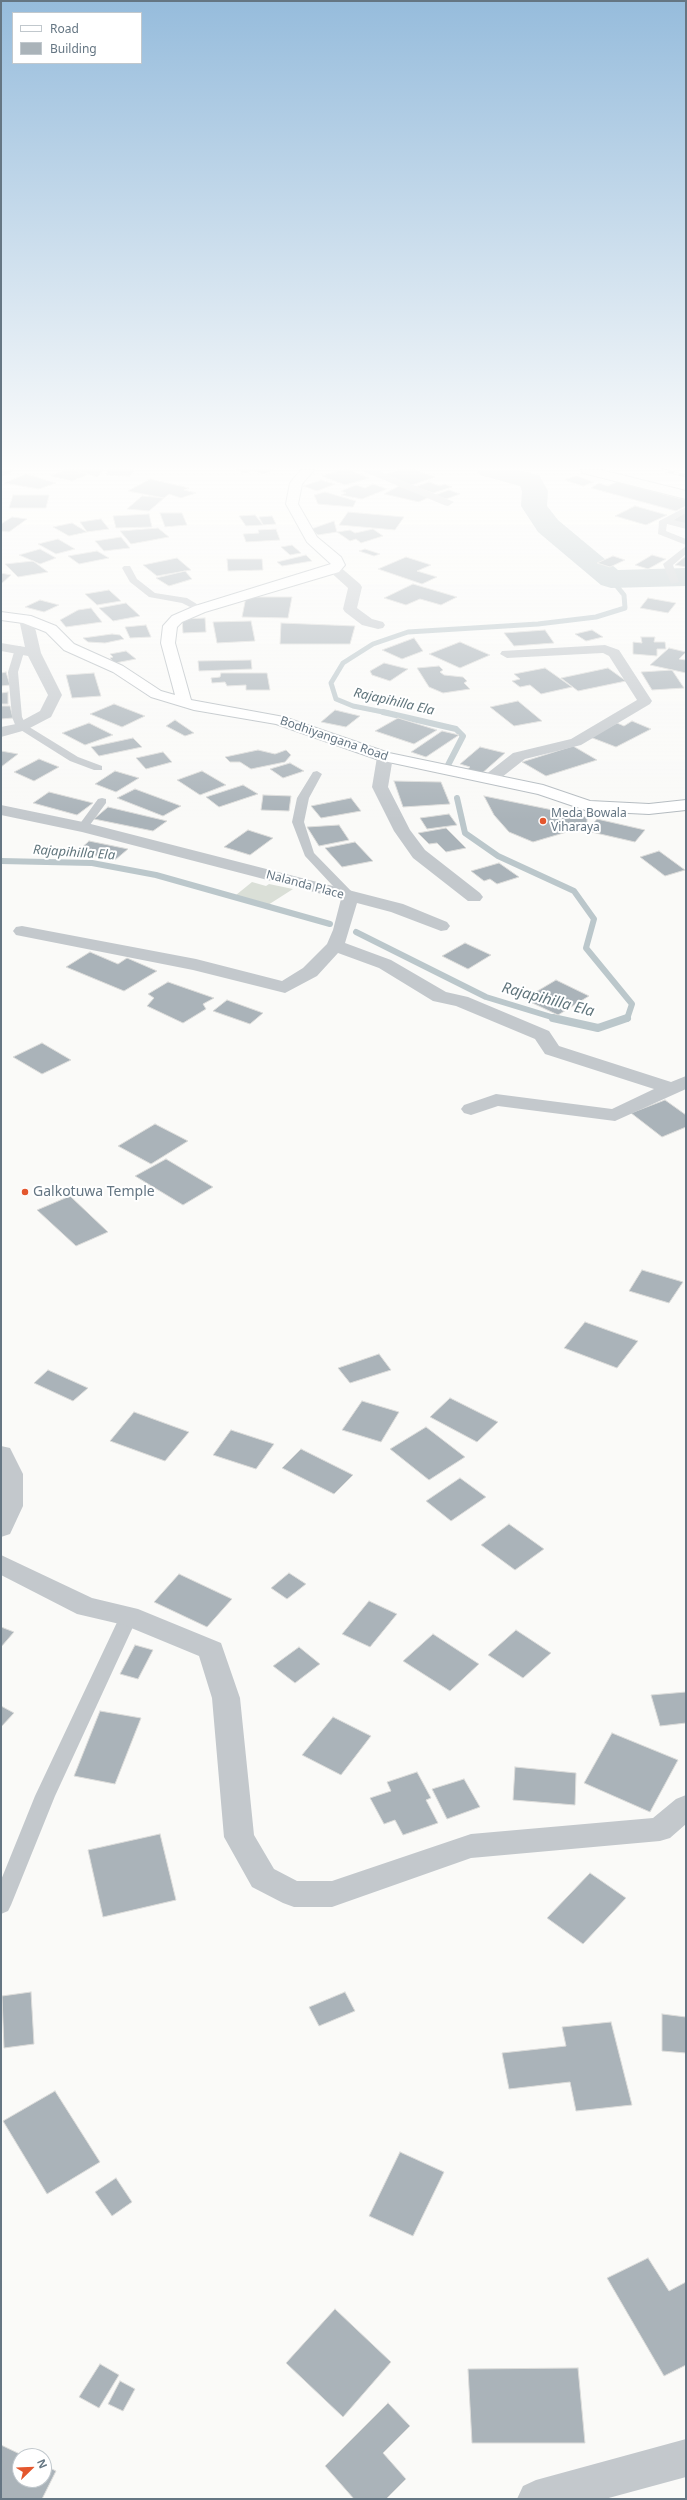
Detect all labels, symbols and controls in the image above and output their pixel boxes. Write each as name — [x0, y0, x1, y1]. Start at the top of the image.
legend — [12, 12, 142, 64]
text: Road — [50, 20, 79, 37]
text: Building — [50, 40, 97, 57]
water label: Rajapihilla Ela — [352, 685, 436, 719]
street label: Bodhiyangana Road — [278, 714, 390, 764]
place label: Meda Bowala Viharaya — [551, 807, 627, 835]
marker: Meda Bowala Viharaya — [538, 816, 548, 826]
water label: Rajapihilla Ela — [32, 842, 116, 864]
street label: Nalanda Place — [265, 868, 345, 902]
water label: Rajapihilla Ela — [500, 979, 596, 1021]
place label: Galkotuwa Temple — [33, 1184, 155, 1200]
marker: Galkotuwa Temple — [20, 1187, 30, 1197]
north arrow — [12, 2448, 52, 2488]
text: N — [34, 2456, 51, 2471]

